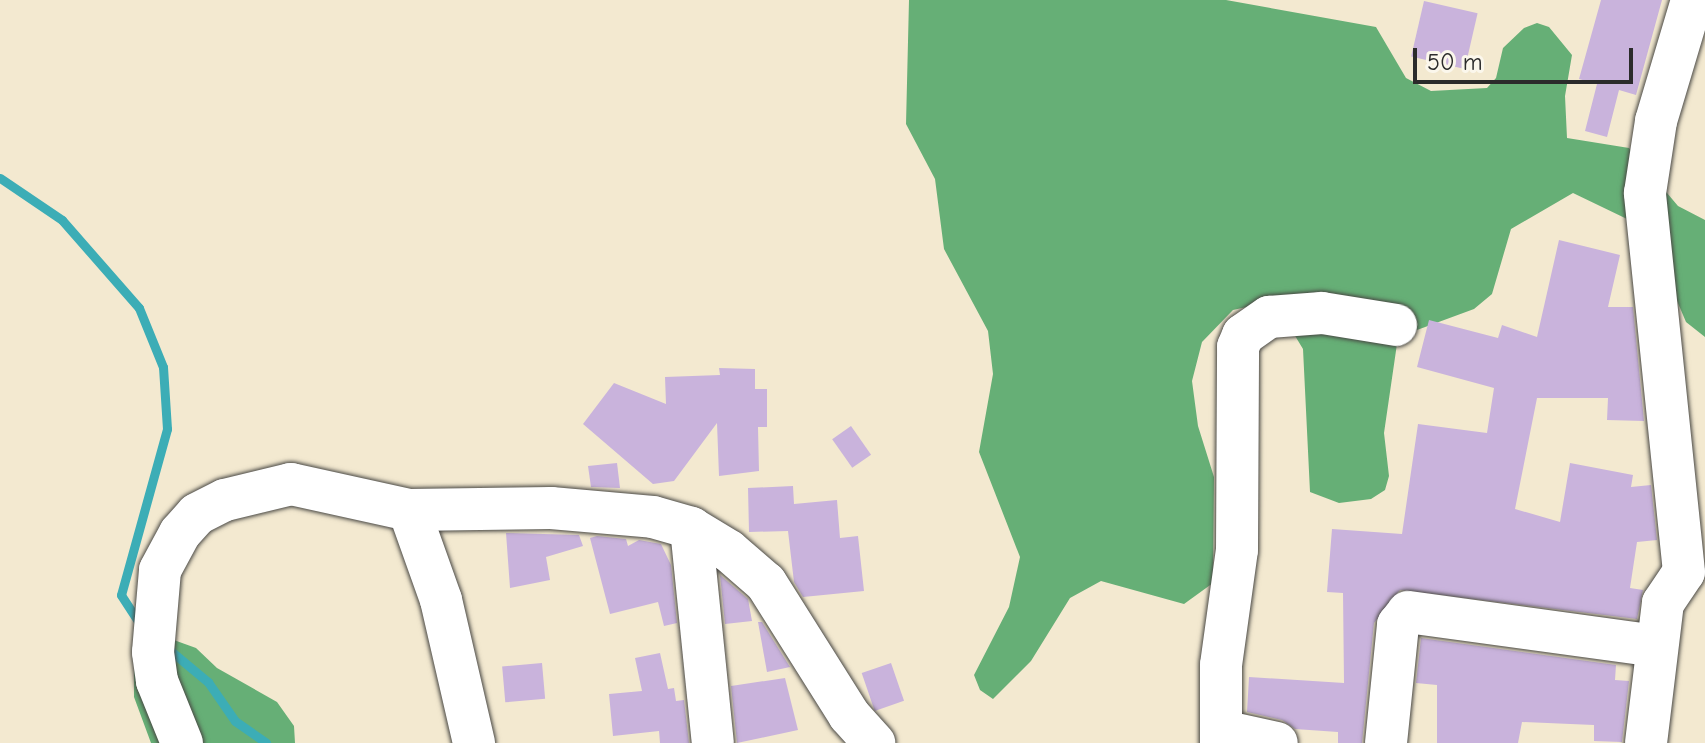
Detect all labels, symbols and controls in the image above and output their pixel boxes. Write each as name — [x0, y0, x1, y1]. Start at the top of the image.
scale bar — [1417, 32, 1637, 82]
text: 50 m — [1427, 48, 1483, 76]

